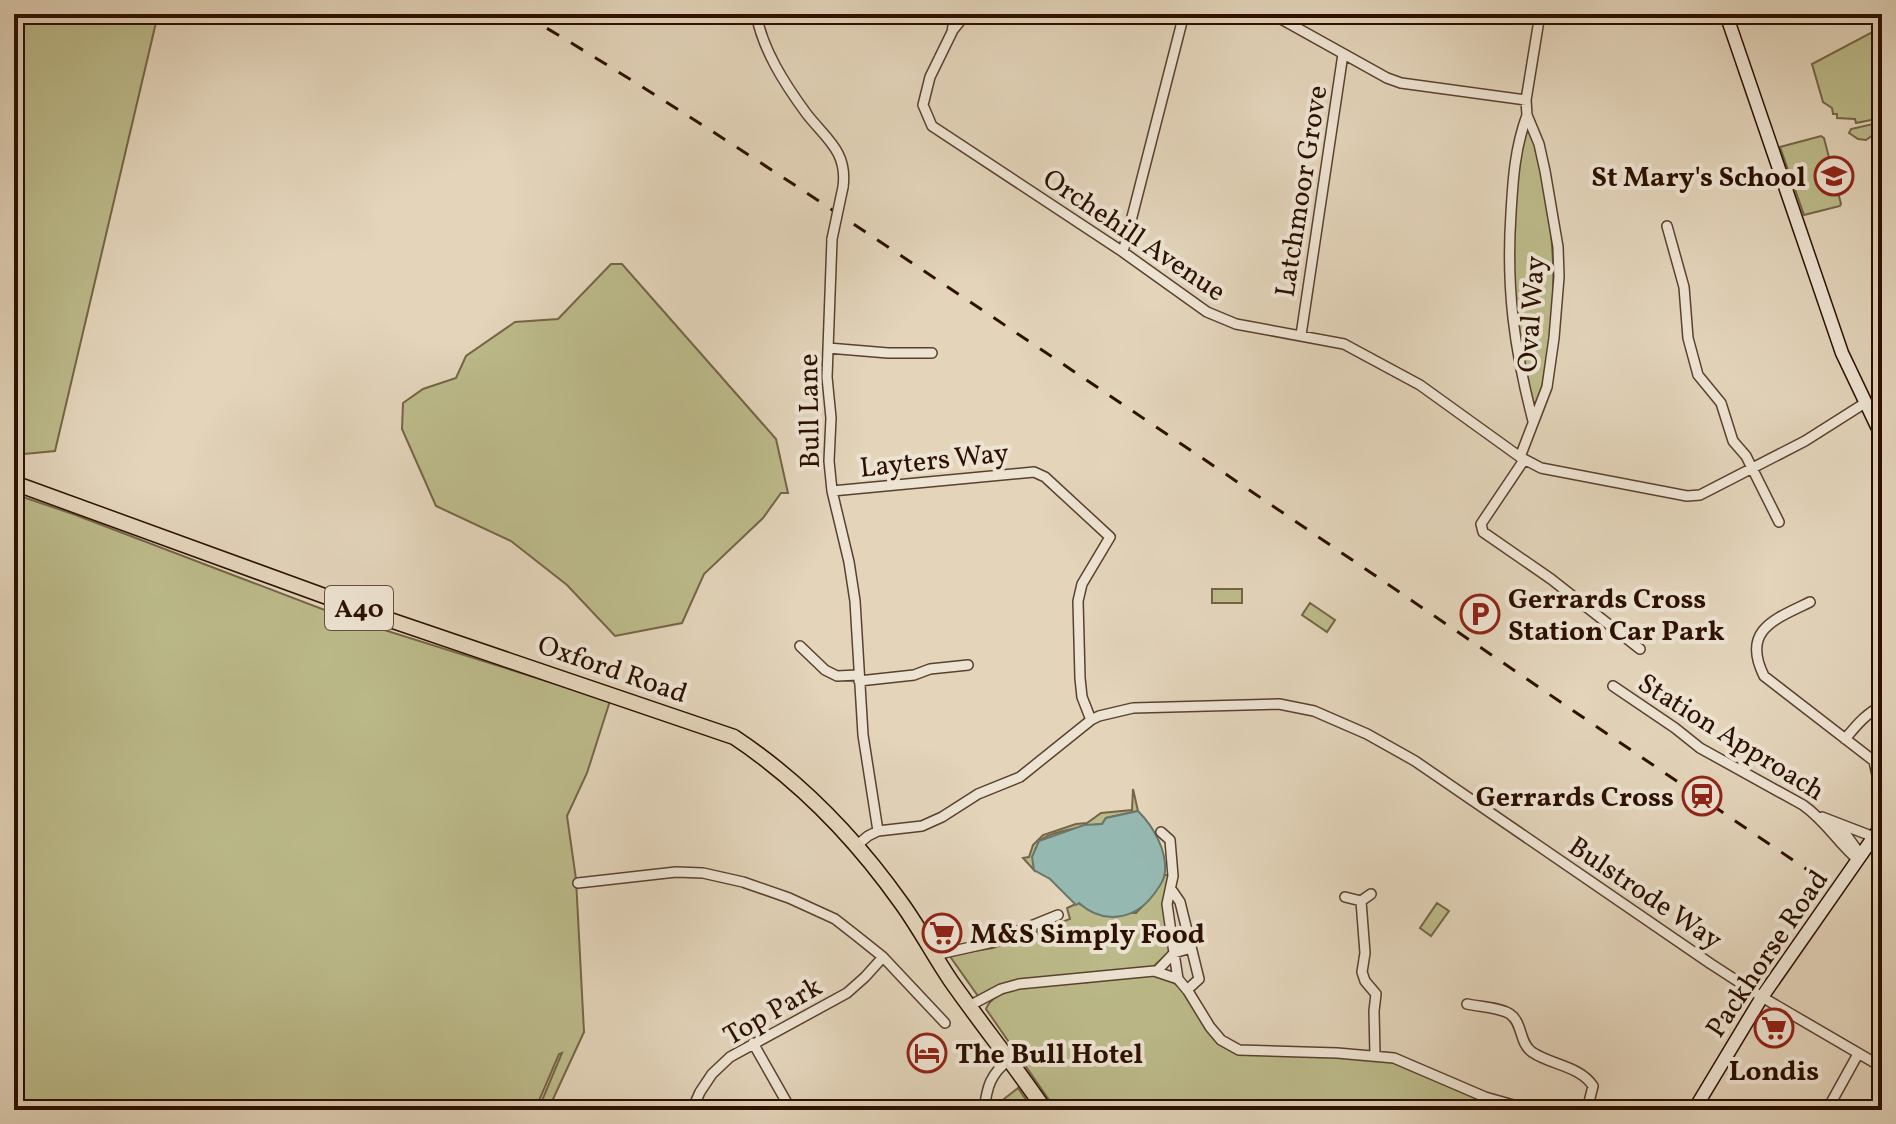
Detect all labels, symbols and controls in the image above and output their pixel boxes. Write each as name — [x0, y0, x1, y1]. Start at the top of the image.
street label: Latchmoor Grove — [1266, 83, 1338, 300]
school or university icon: St Mary's School — [1813, 155, 1855, 197]
place label: St Mary's School — [1591, 159, 1806, 198]
street label: Orchehill Avenue — [1034, 160, 1233, 312]
street label: Oval Way — [1509, 255, 1556, 374]
street label: Bull Lane — [790, 353, 831, 469]
street label: Layters Way — [858, 434, 1011, 489]
place label: Gerrards Cross Station Car Park — [1508, 581, 1725, 652]
road number: A40 — [325, 586, 393, 630]
parking icon: Gerrards Cross Station Car Park — [1459, 593, 1501, 635]
street label: Oxford Road — [532, 627, 692, 714]
street label: Station Approach — [1630, 665, 1832, 811]
station icon: Gerrards Cross — [1681, 775, 1723, 817]
place label: Gerrards Cross — [1476, 779, 1674, 818]
street label: Bulstrode Way — [1560, 828, 1729, 960]
street label: Packhorse Road — [1697, 863, 1839, 1046]
supermarket icon: M&S Simply Food — [921, 912, 963, 954]
place label: M&S Simply Food — [970, 916, 1205, 955]
street label: Top Park — [717, 968, 830, 1056]
supermarket icon: Londis — [1753, 1007, 1795, 1049]
hotel icon: The Bull Hotel — [906, 1032, 948, 1074]
place label: The Bull Hotel — [955, 1036, 1143, 1075]
place label: Londis — [1729, 1053, 1819, 1092]

